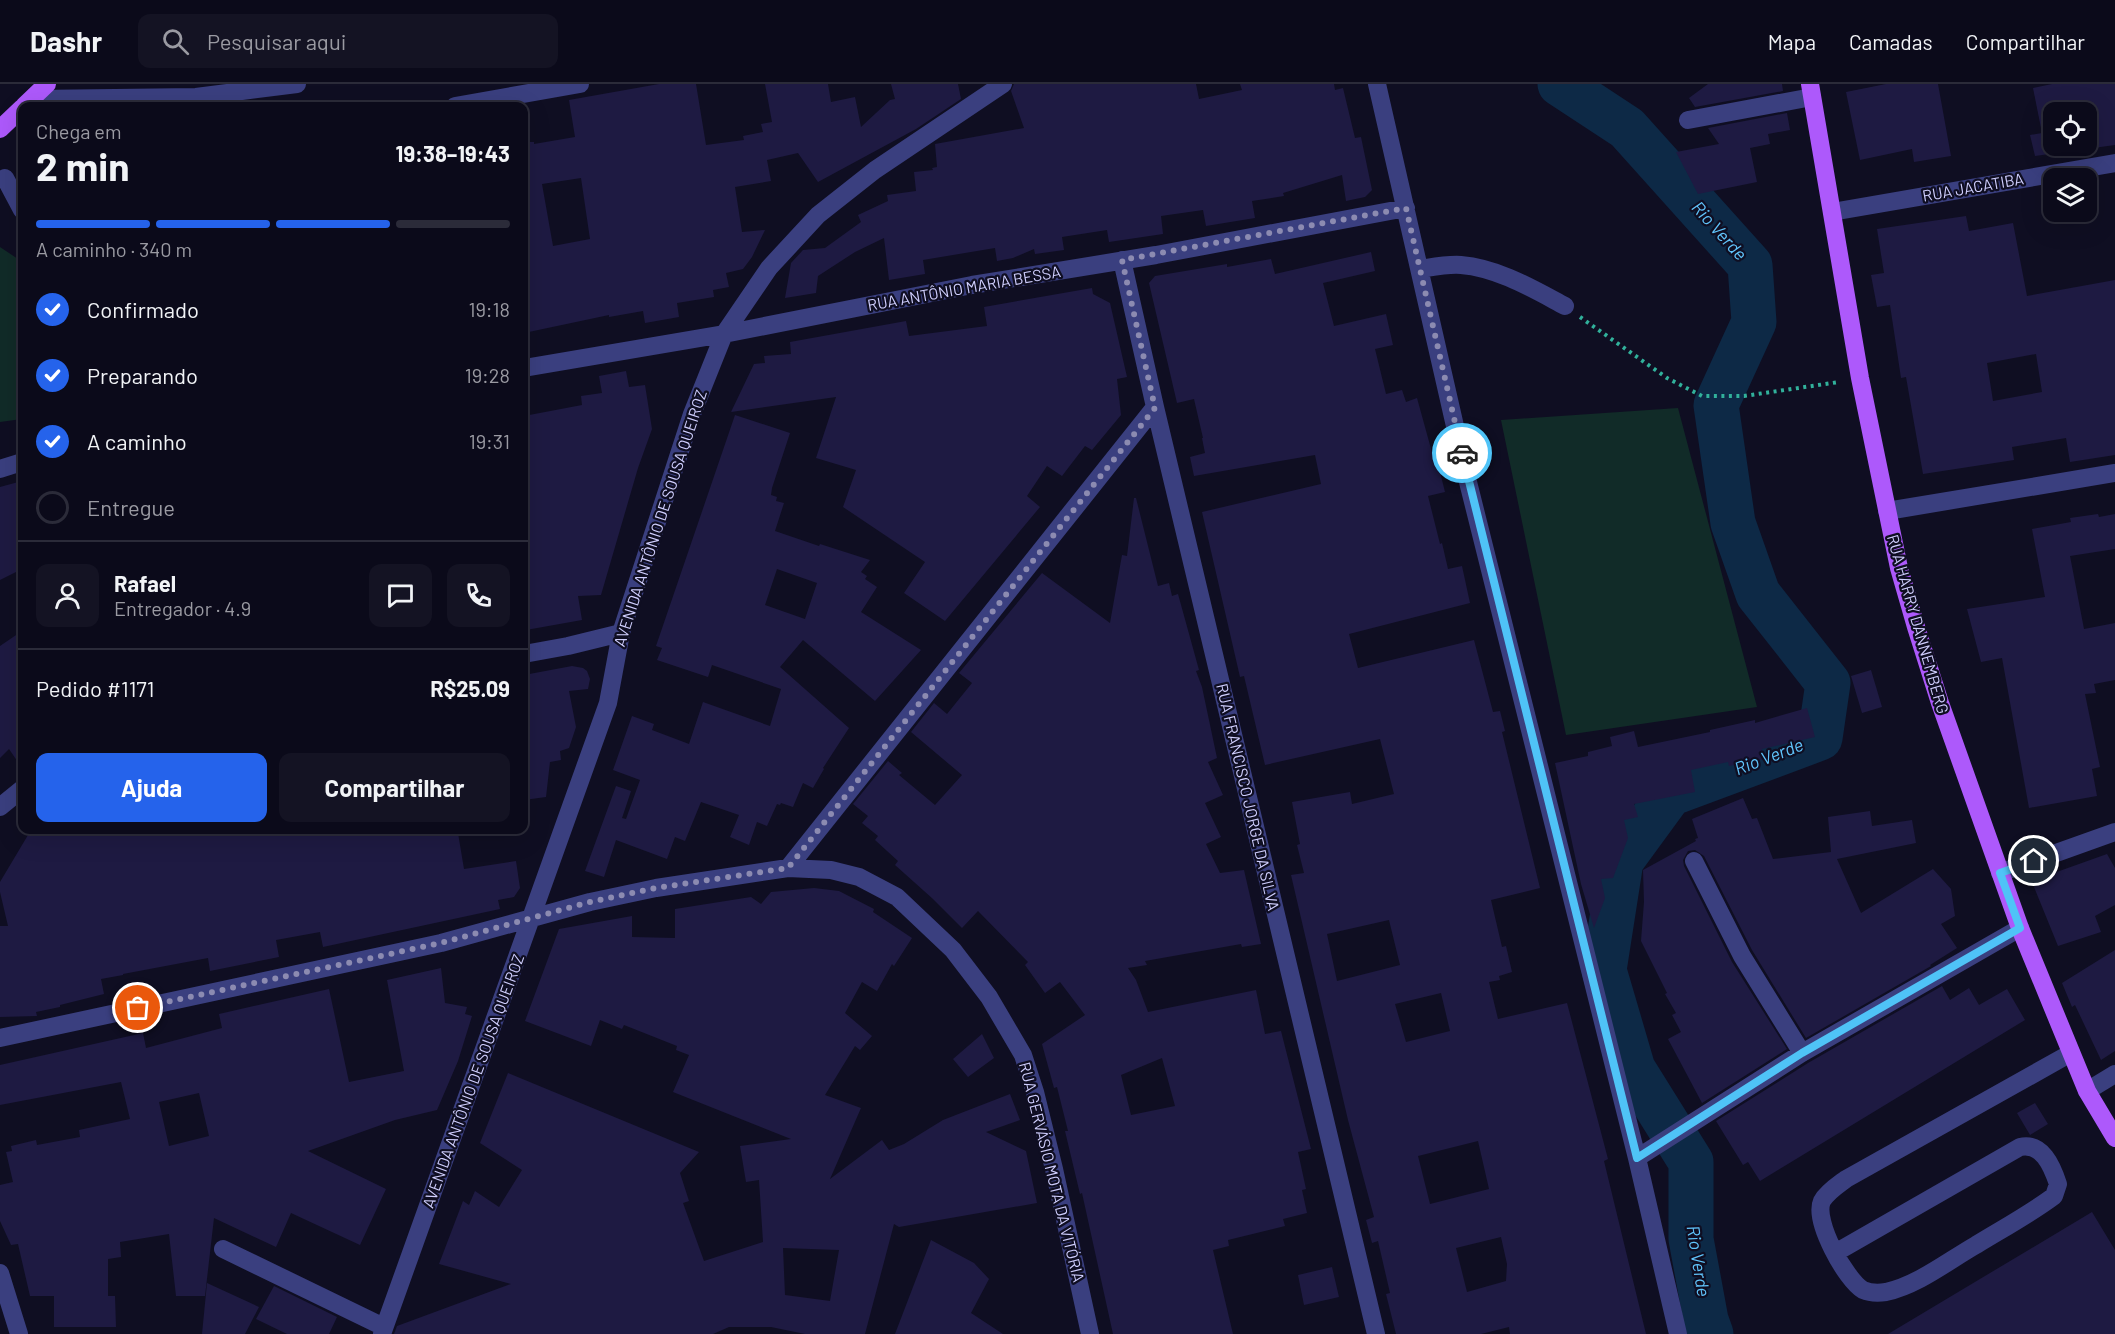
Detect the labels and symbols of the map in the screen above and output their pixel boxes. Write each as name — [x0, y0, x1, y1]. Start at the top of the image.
street label: RUA JACATIBA — [1921, 168, 2025, 205]
water label: Rio Verde — [1687, 196, 1752, 264]
street label: RUA ANTÔNIO MARIA BESSA — [866, 261, 1062, 314]
street label: AVENIDA ANTÔNIO DE SOUSA QUEIROZ — [609, 387, 710, 649]
courier — [1432, 423, 1492, 483]
street label: RUA HARRY DANNEMBERG — [1884, 532, 1953, 716]
street label: RUA FRANCISCO JORGE DA SILVA — [1213, 681, 1284, 913]
water label: Rio Verde — [1731, 733, 1806, 779]
pin — [2008, 835, 2059, 886]
street label: AVENIDA ANTÔNIO DE SOUSA QUEIROZ — [418, 951, 527, 1210]
pin — [112, 982, 163, 1033]
street label: RUA GERVÁSIO MOTA DA VITÓRIA — [1016, 1060, 1089, 1284]
water label: Rio Verde — [1682, 1224, 1715, 1298]

